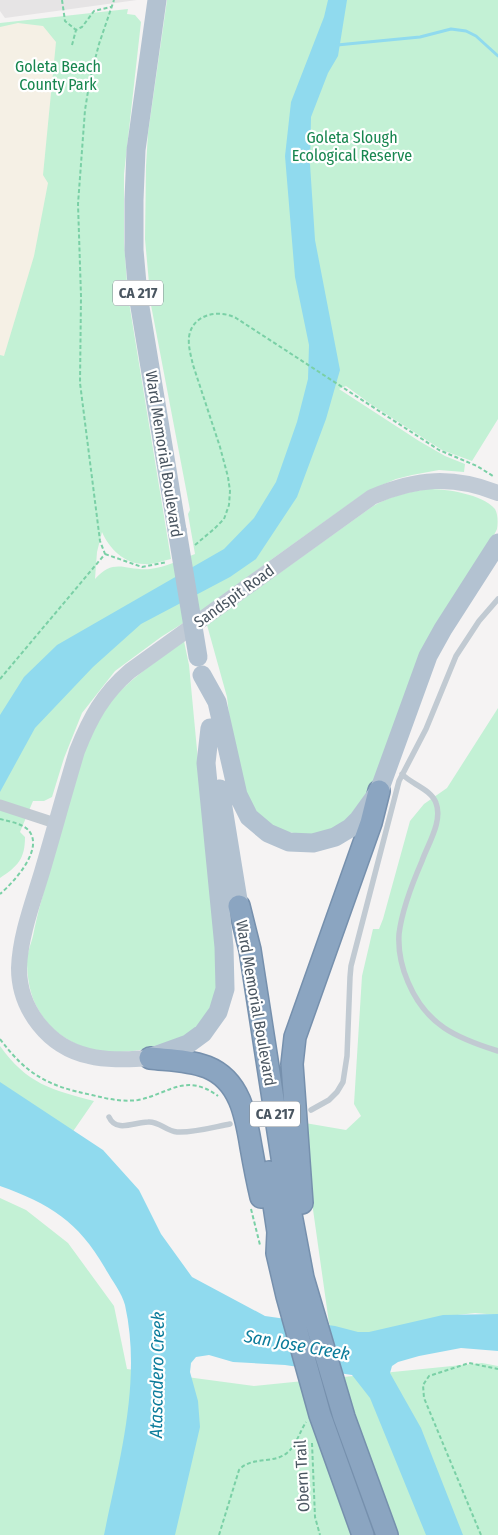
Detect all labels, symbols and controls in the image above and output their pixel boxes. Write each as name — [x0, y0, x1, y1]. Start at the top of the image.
park label: Goleta Beach County Park — [15, 57, 101, 94]
park label: Goleta Slough Ecological Reserve — [292, 128, 412, 165]
road number: CA 217 — [113, 280, 163, 306]
street label: Ward Memorial Boulevard — [141, 370, 187, 538]
street label: Sandspit Road — [190, 561, 278, 631]
street label: Ward Memorial Boulevard — [232, 919, 280, 1087]
road number: CA 217 — [250, 1102, 300, 1126]
water label: Atascadero Creek — [145, 1312, 169, 1439]
water label: San Jose Creek — [242, 1325, 352, 1365]
street label: Obern Trail — [291, 1439, 313, 1513]

